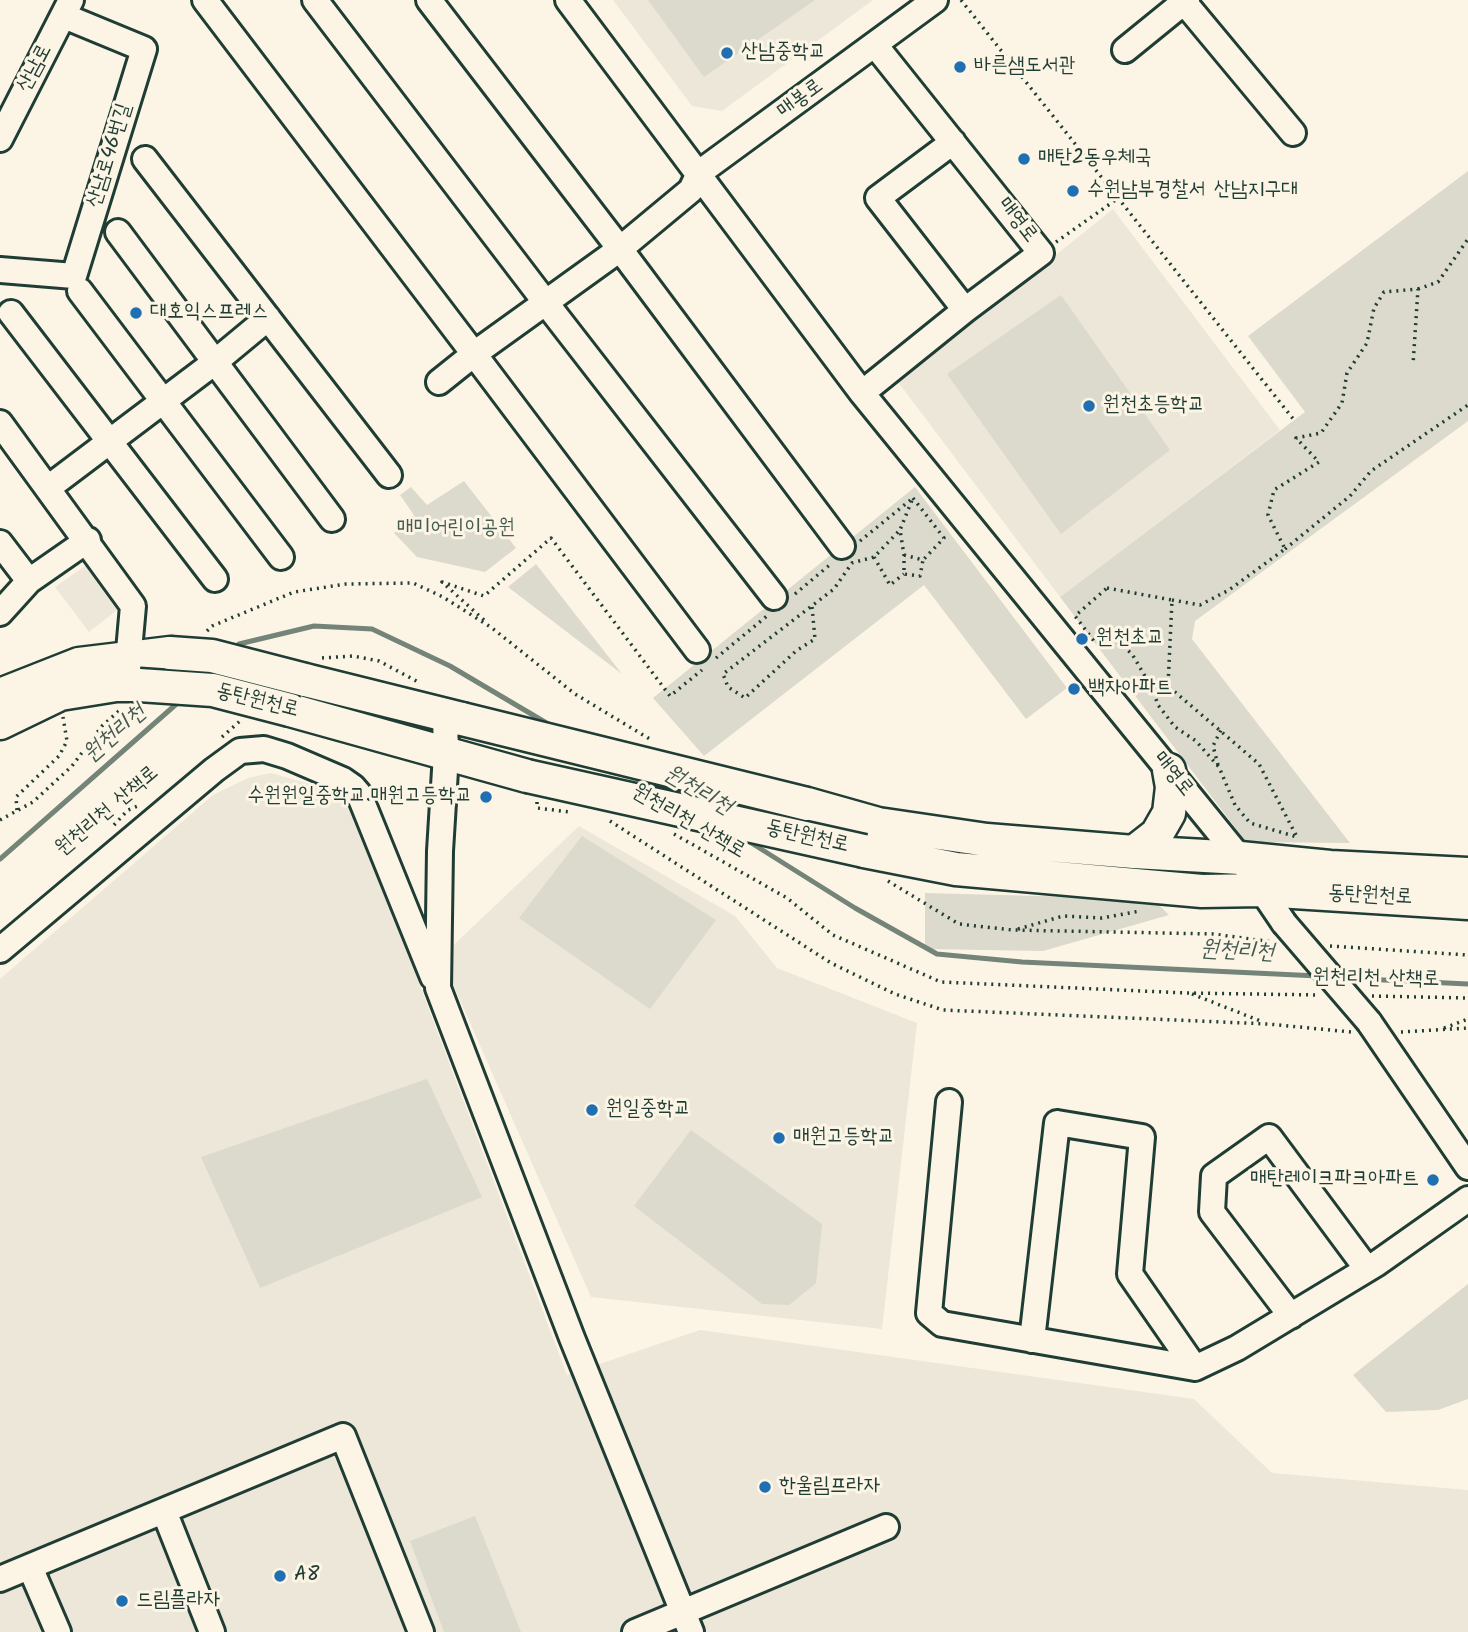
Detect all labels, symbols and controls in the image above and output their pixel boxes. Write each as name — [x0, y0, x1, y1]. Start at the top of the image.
place label: 산남중학교 — [741, 40, 825, 66]
street label: 산남로 — [13, 41, 59, 97]
marker: 산남중학교 — [719, 45, 735, 61]
place label: 바른샘도서관 — [974, 54, 1075, 80]
marker: 바른샘도서관 — [952, 59, 968, 75]
street label: 매봉로 — [773, 75, 829, 125]
street label: 산남로46번길 — [83, 101, 139, 211]
place label: 매탄2동우체국 — [1038, 146, 1152, 172]
marker: 매탄2동우체국 — [1016, 151, 1032, 167]
place label: 수원남부경찰서 산남지구대 — [1087, 178, 1298, 204]
marker: 수원남부경찰서 산남지구대 — [1065, 183, 1081, 199]
street label: 매영로 — [990, 193, 1042, 249]
place label: 대호익스프레스 — [150, 300, 268, 326]
marker: 대호익스프레스 — [128, 305, 144, 321]
place label: 원천초등학교 — [1103, 393, 1204, 419]
marker: 원천초등학교 — [1081, 398, 1097, 414]
park label: 매미어린이공원 — [397, 516, 515, 542]
place label: 원천초교 — [1096, 626, 1164, 652]
marker: 원천초교 — [1074, 631, 1090, 647]
place label: 백자아파트 — [1088, 676, 1172, 702]
street label: 동탄원천로 — [213, 680, 301, 724]
marker: 백자아파트 — [1066, 681, 1082, 697]
water label: 원천리천 — [79, 700, 153, 770]
street label: 매영로 — [1146, 747, 1198, 803]
water label: 원천리천 — [658, 761, 736, 823]
street label: 원천리천 산책로 — [51, 762, 165, 862]
street label: 원천리천 산책로 — [627, 780, 749, 866]
place label: 수원원일중학교.매원고등학교 — [247, 784, 472, 810]
marker: 수원원일중학교.매원고등학교 — [478, 789, 494, 805]
street label: 동탄원천로 — [763, 816, 851, 860]
street label: 동탄원천로 — [1327, 882, 1413, 912]
water label: 원천리천 — [1199, 937, 1275, 969]
street label: 원천리천 산책로 — [1312, 966, 1440, 994]
place label: 원일중학교 — [606, 1097, 690, 1123]
marker: 원일중학교 — [584, 1102, 600, 1118]
place label: 매원고등학교 — [793, 1125, 894, 1151]
marker: 매원고등학교 — [771, 1130, 787, 1146]
place label: 매탄레이크파크아파트 — [1250, 1167, 1419, 1193]
marker: 매탄레이크파크아파트 — [1425, 1172, 1441, 1188]
place label: 한울림프라자 — [779, 1474, 880, 1500]
marker: 한울림프라자 — [757, 1479, 773, 1495]
place label: A8 — [294, 1563, 319, 1589]
marker: A8 — [272, 1568, 288, 1584]
place label: 드림플라자 — [136, 1588, 220, 1614]
marker: 드림플라자 — [114, 1593, 130, 1609]

